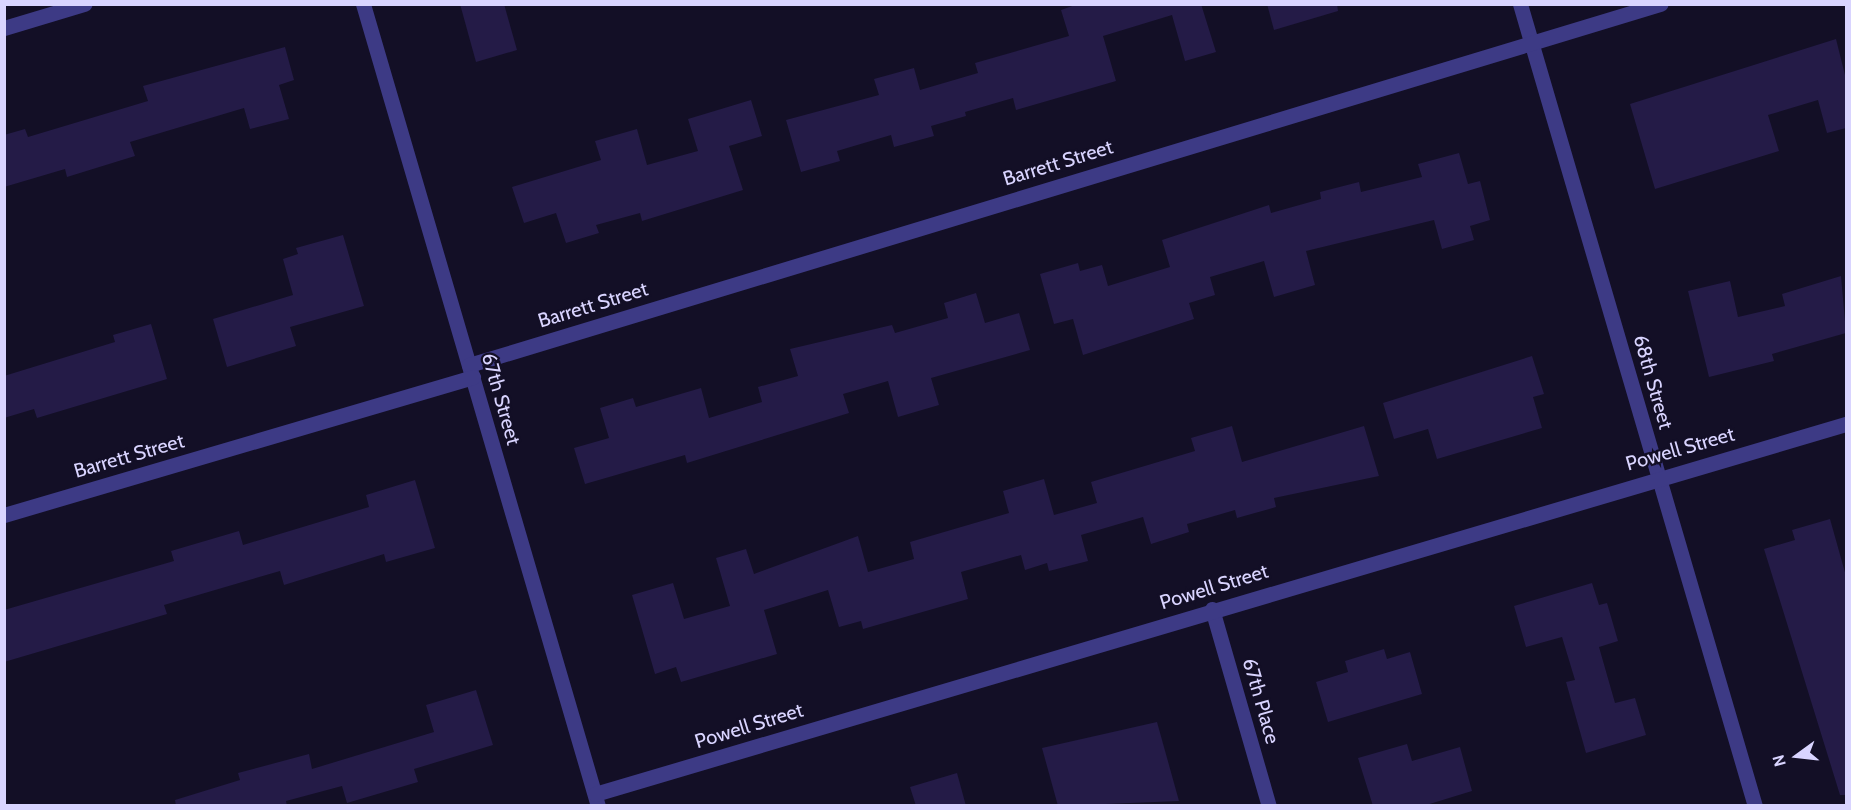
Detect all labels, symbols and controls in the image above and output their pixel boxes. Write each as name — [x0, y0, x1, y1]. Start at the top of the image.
street label: Barrett Street — [1000, 135, 1116, 191]
street label: Barrett Street — [535, 277, 651, 333]
street label: 68th Street — [1628, 332, 1678, 432]
street label: 67th Street — [476, 350, 526, 448]
street label: Powell Street — [1623, 422, 1737, 476]
street label: Barrett Street — [71, 429, 187, 483]
street label: Powell Street — [1157, 559, 1271, 615]
street label: 67th Place — [1237, 655, 1285, 747]
street label: Powell Street — [692, 698, 806, 754]
north arrow — [1767, 726, 1827, 786]
text: N — [1768, 753, 1790, 769]

